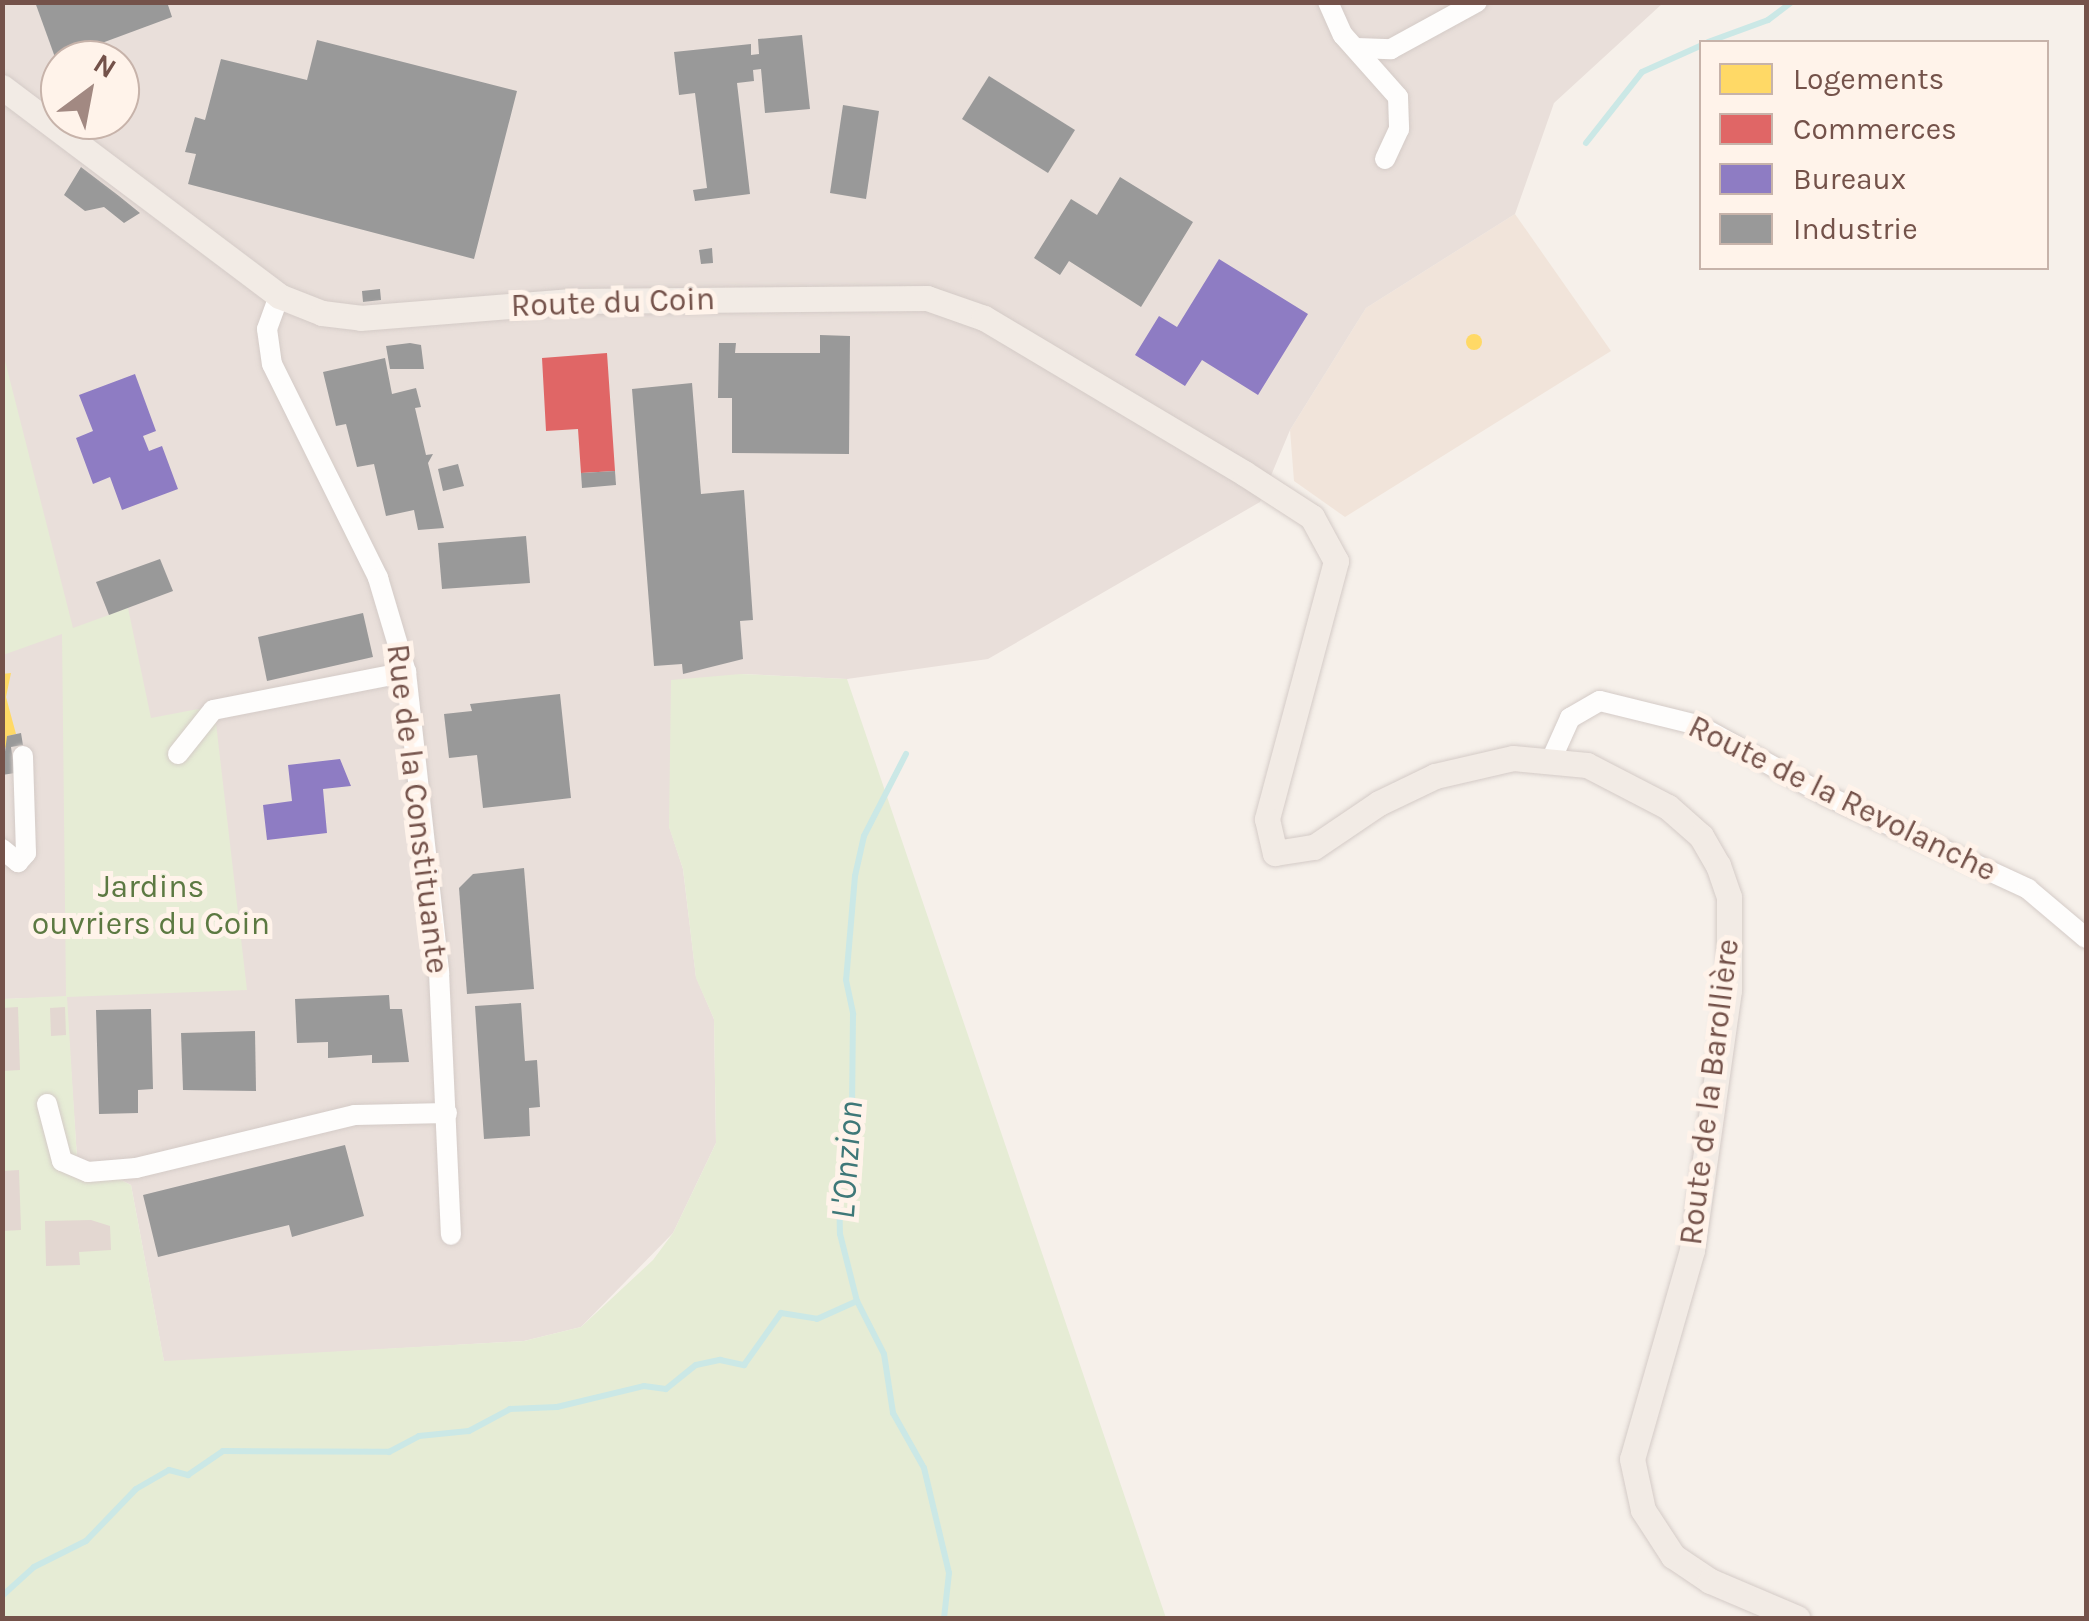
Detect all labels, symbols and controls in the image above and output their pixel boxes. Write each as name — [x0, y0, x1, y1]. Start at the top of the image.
north arrow — [40, 40, 140, 140]
legend — [1699, 40, 2049, 270]
text: N — [88, 47, 122, 85]
text: Logements — [1793, 61, 1944, 97]
text: Commerces — [1793, 111, 1957, 147]
text: Bureaux — [1793, 161, 1906, 197]
text: Industrie — [1793, 211, 1918, 247]
street label: Route du Coin — [510, 280, 716, 326]
street label: Rue de la Constituante — [378, 642, 456, 976]
street label: Route de la Revolanche — [1682, 708, 2002, 890]
park label: Jardins ouvriers du Coin — [32, 869, 270, 944]
street label: Route de la Barollière — [1672, 937, 1748, 1247]
water label: L'Onzion — [822, 1099, 872, 1221]

